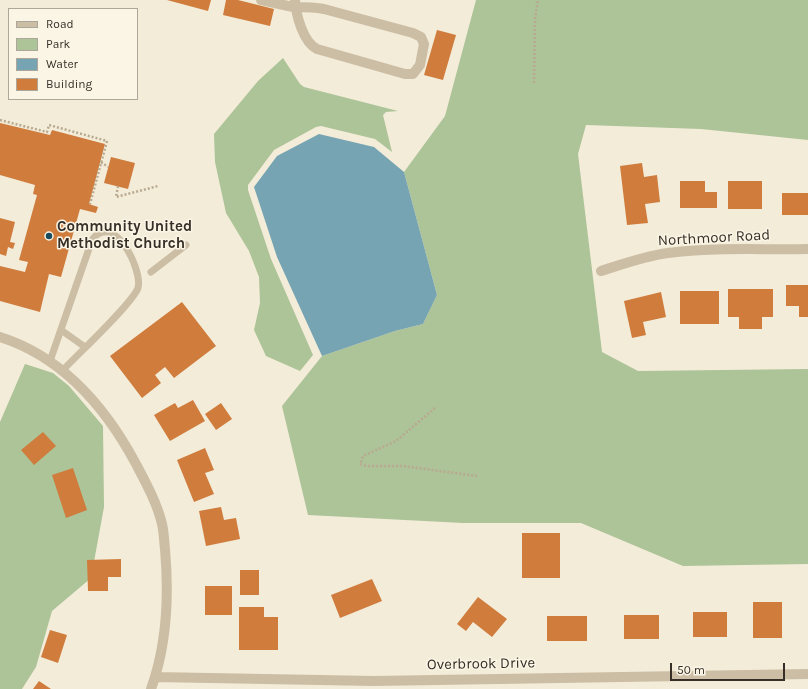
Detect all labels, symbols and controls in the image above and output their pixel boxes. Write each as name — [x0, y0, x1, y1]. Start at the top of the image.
legend — [8, 8, 138, 100]
text: Road — [46, 17, 74, 31]
text: Park — [46, 37, 70, 51]
text: Water — [46, 57, 78, 71]
text: Building — [46, 77, 92, 91]
place label: Community United Methodist Church — [57, 218, 192, 253]
street label: Northmoor Road — [657, 226, 771, 250]
marker: Community United Methodist Church — [44, 231, 54, 241]
street label: Overbrook Drive — [427, 654, 535, 674]
scale bar — [672, 655, 787, 681]
text: 50 m — [677, 663, 705, 677]

